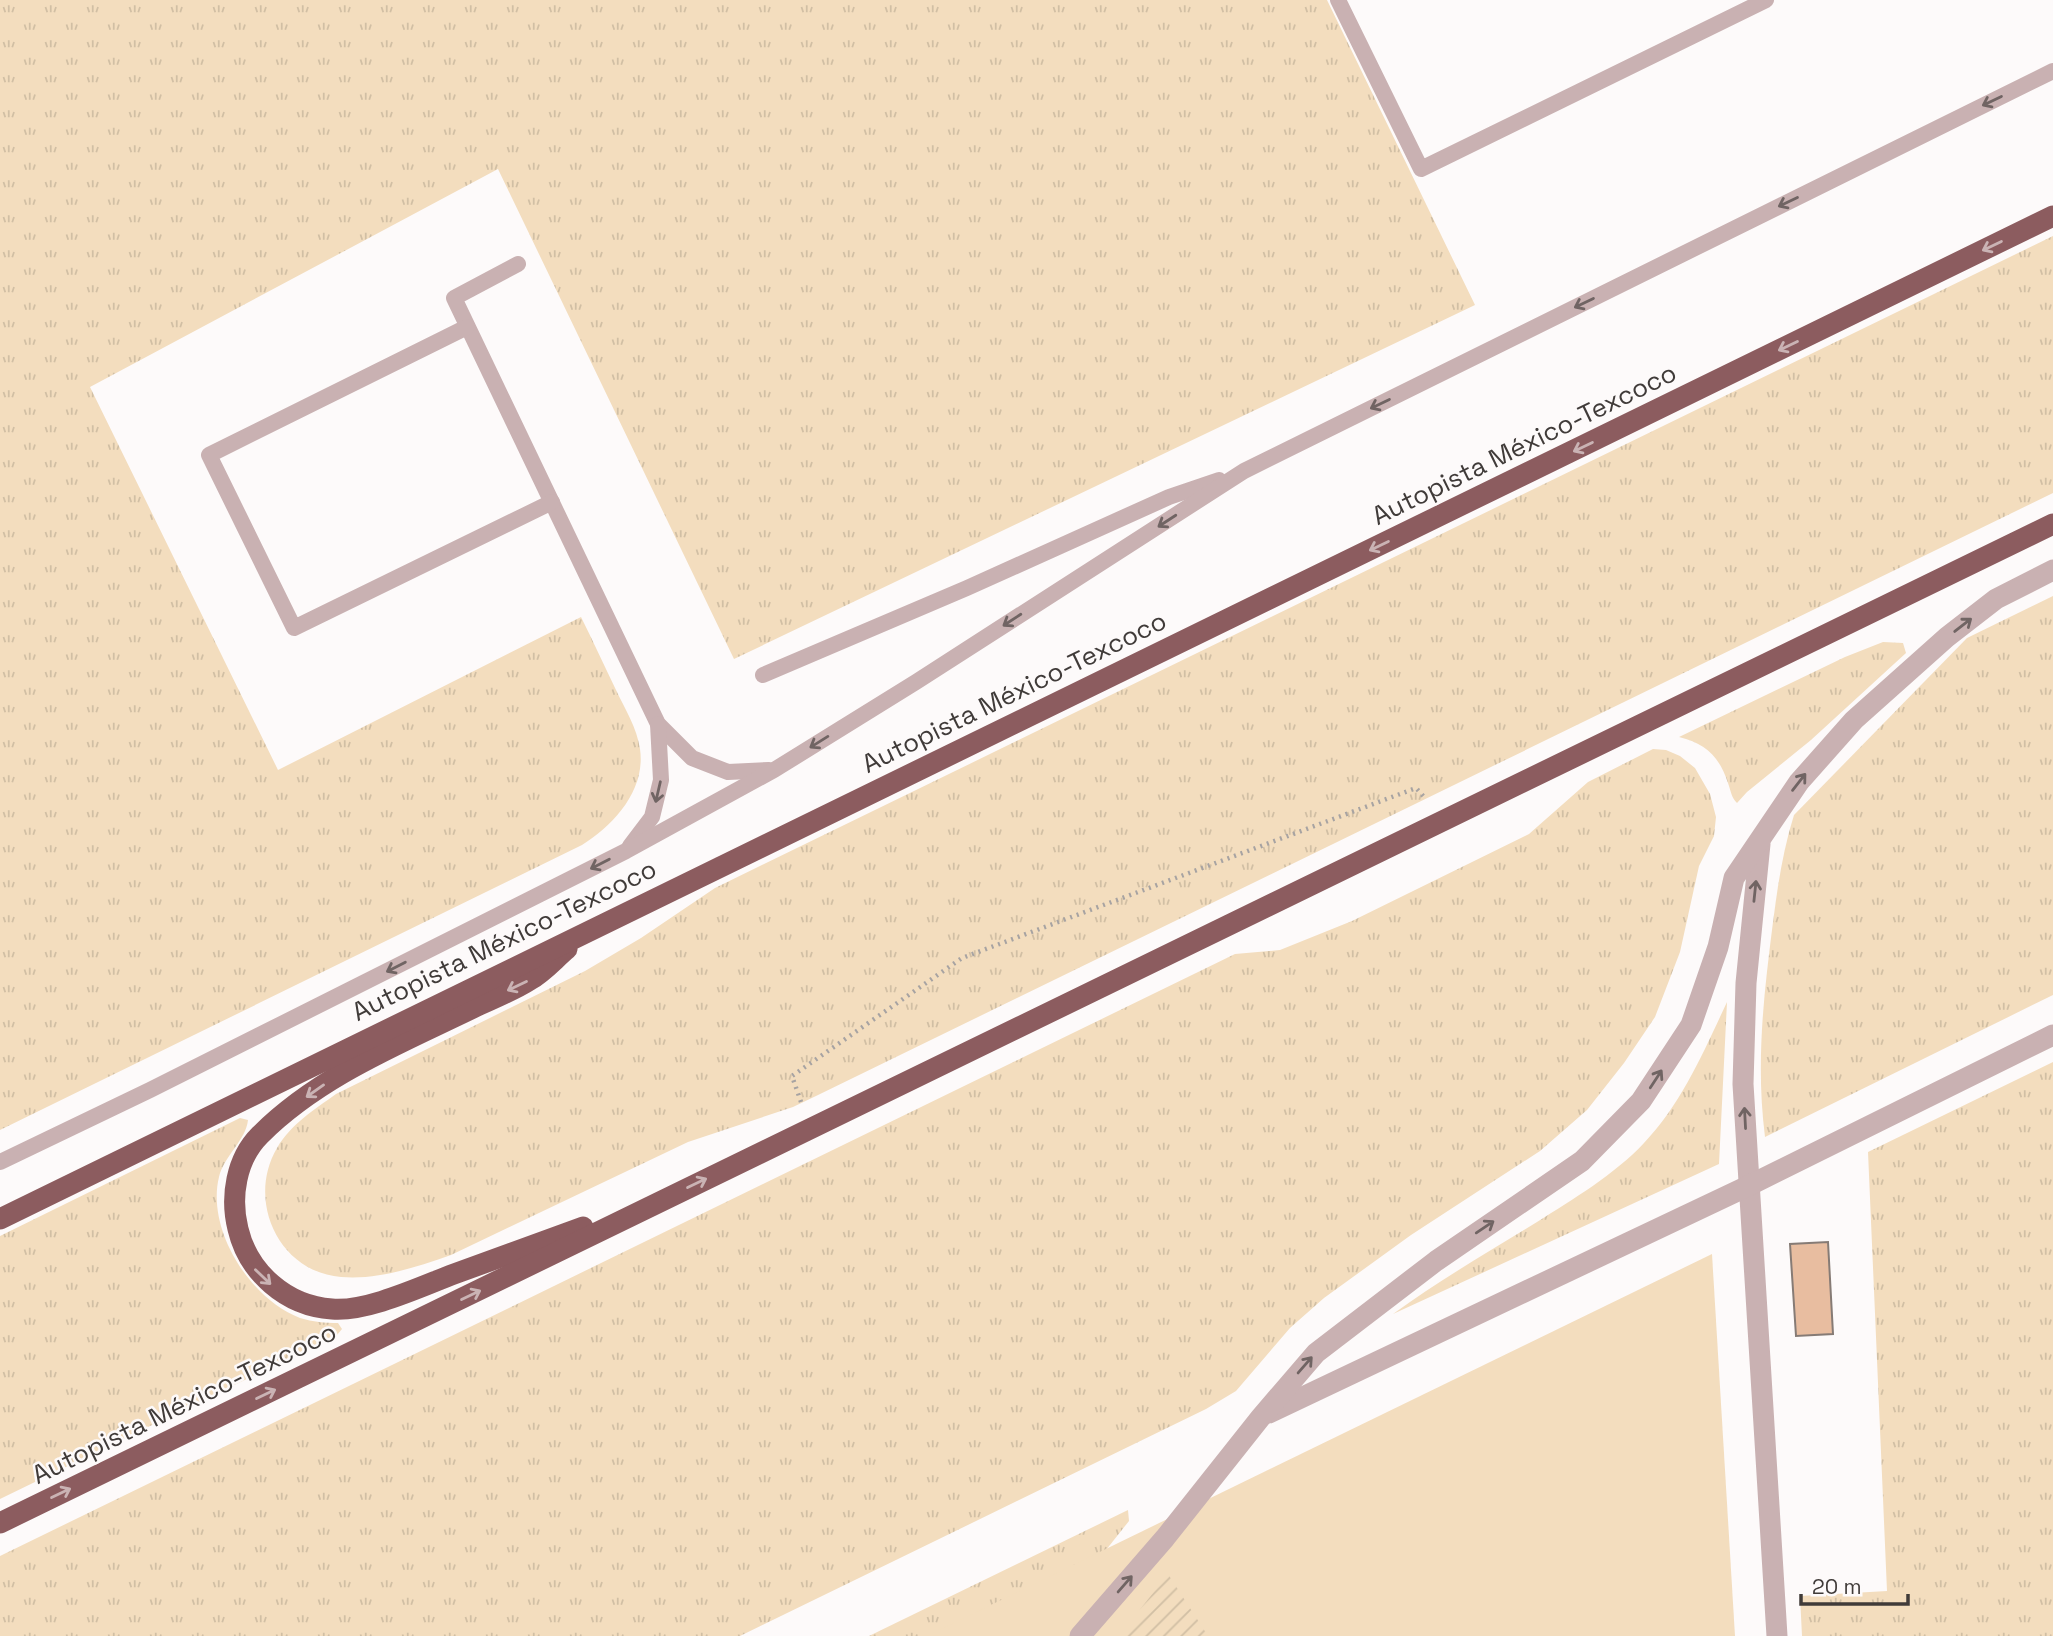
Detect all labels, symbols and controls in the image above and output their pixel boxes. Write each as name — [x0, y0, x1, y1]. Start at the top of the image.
one-way arrow — [1982, 95, 2003, 108]
one-way arrow — [1778, 195, 1799, 209]
one-way arrow — [1982, 239, 2003, 253]
one-way arrow — [1574, 296, 1595, 310]
one-way arrow — [1778, 340, 1798, 354]
street label: Autopista México-Texcoco — [1366, 355, 1682, 533]
one-way arrow — [1370, 397, 1391, 411]
one-way arrow — [1573, 440, 1594, 454]
one-way arrow — [1157, 514, 1177, 528]
one-way arrow — [1369, 540, 1390, 553]
street label: Autopista México-Texcoco — [856, 603, 1172, 781]
one-way arrow — [1002, 613, 1022, 627]
one-way arrow — [1953, 617, 1972, 632]
one-way arrow — [810, 735, 830, 749]
one-way arrow — [1792, 773, 1807, 792]
one-way arrow — [651, 780, 664, 803]
street label: Autopista México-Texcoco — [346, 851, 662, 1029]
one-way arrow — [590, 858, 610, 872]
one-way arrow — [1749, 880, 1762, 903]
one-way arrow — [386, 960, 407, 974]
one-way arrow — [507, 980, 528, 994]
one-way arrow — [1649, 1070, 1663, 1090]
one-way arrow — [306, 1084, 325, 1098]
one-way arrow — [1738, 1107, 1751, 1130]
one-way arrow — [686, 1176, 707, 1189]
one-way arrow — [1475, 1220, 1495, 1234]
one-way arrow — [255, 1268, 272, 1285]
one-way arrow — [460, 1287, 481, 1301]
street label: Autopista México-Texcoco — [26, 1314, 342, 1492]
one-way arrow — [1297, 1356, 1313, 1374]
one-way arrow — [255, 1386, 276, 1400]
one-way arrow — [50, 1486, 71, 1499]
scale bar — [1801, 1562, 1908, 1606]
text: 20 m — [1812, 1573, 1862, 1600]
one-way arrow — [1117, 1576, 1133, 1594]

